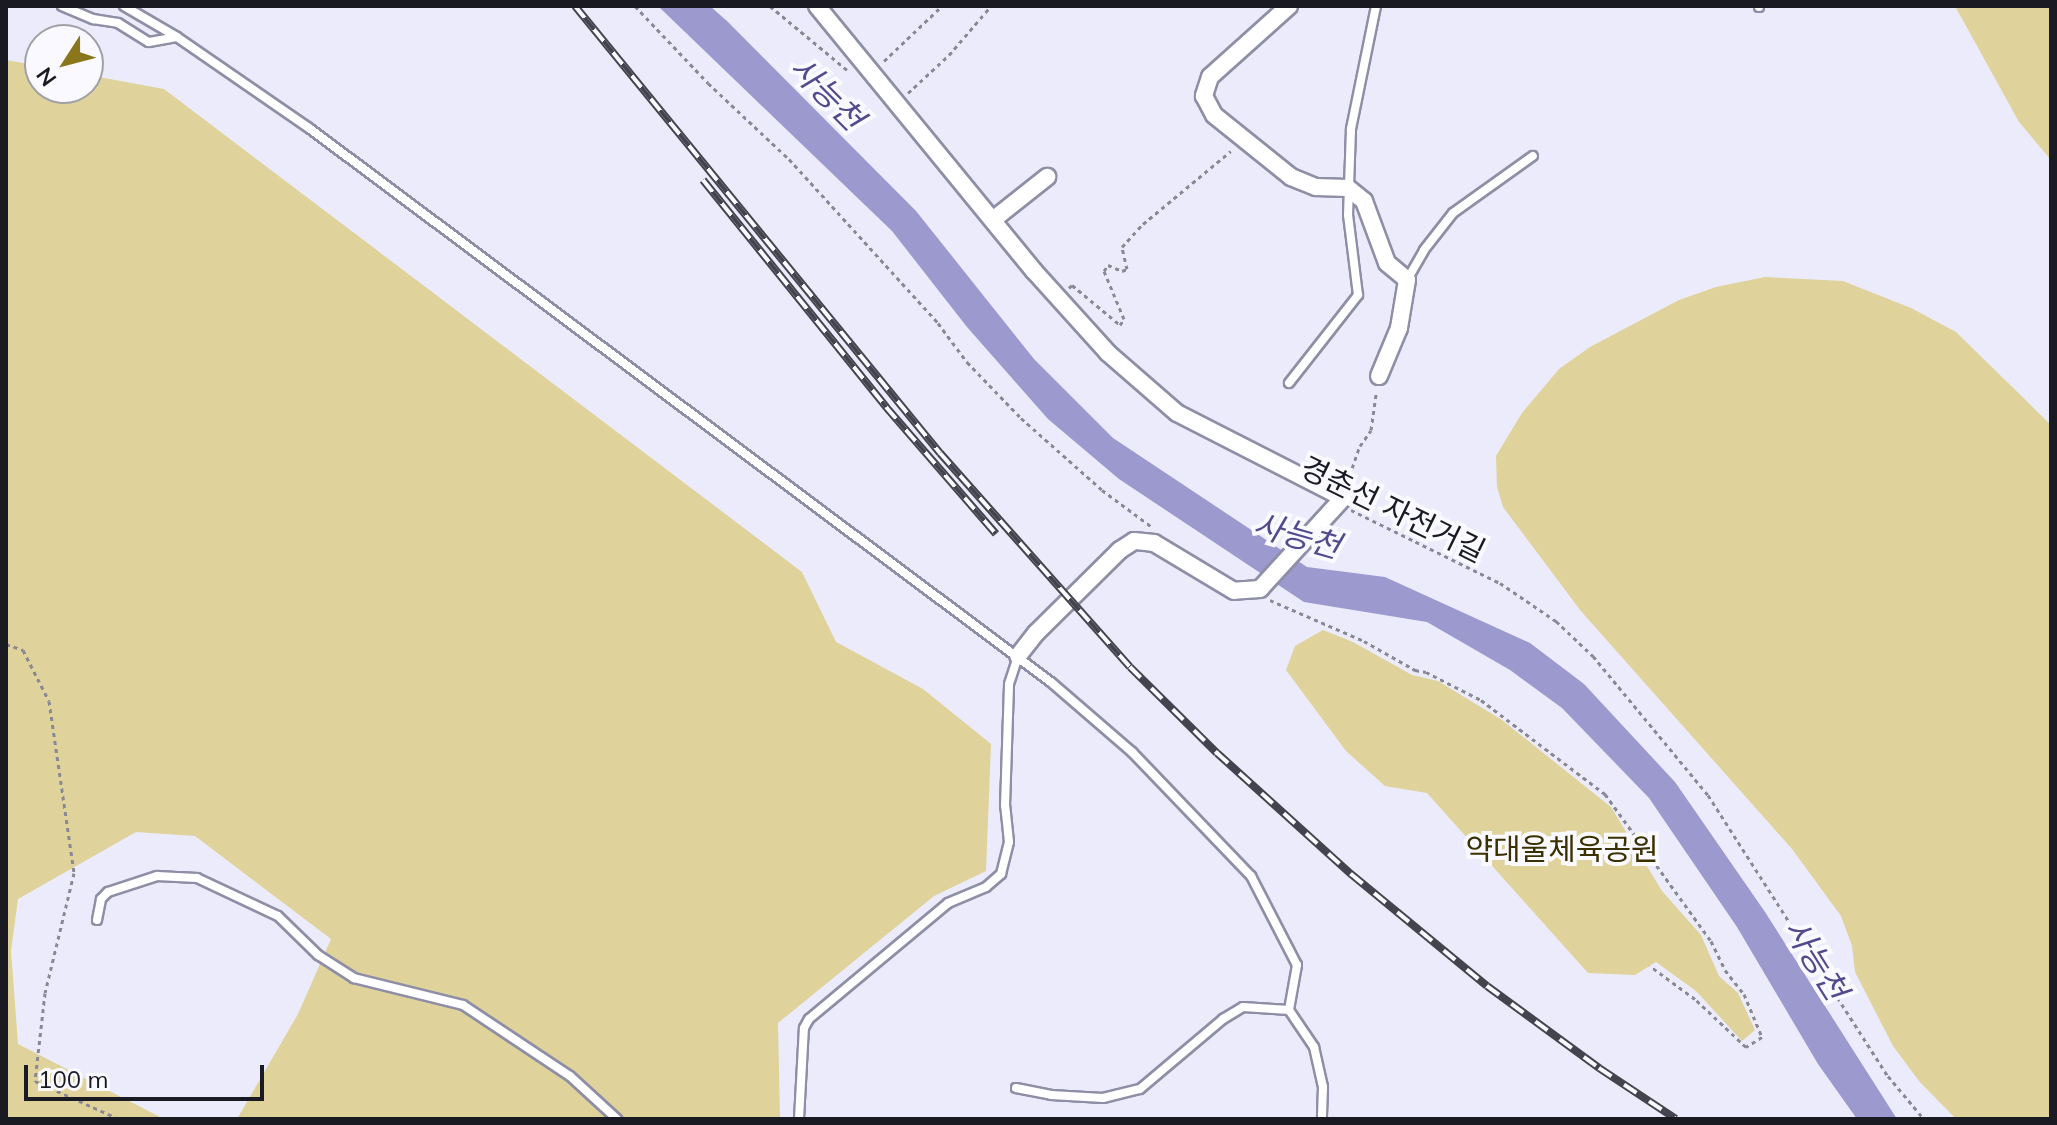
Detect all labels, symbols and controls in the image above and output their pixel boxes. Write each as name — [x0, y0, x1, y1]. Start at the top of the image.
north arrow — [24, 24, 104, 104]
water label: 사능천 — [782, 48, 872, 138]
text: N — [30, 62, 62, 92]
street label: 경춘선 자전거길 — [1295, 449, 1491, 569]
water label: 사능천 — [1249, 504, 1345, 566]
park label: 약대울체육공원 — [1465, 831, 1659, 867]
water label: 사능천 — [1776, 911, 1856, 1007]
scale bar — [28, 1049, 268, 1099]
text: 100 m — [38, 1064, 109, 1094]

